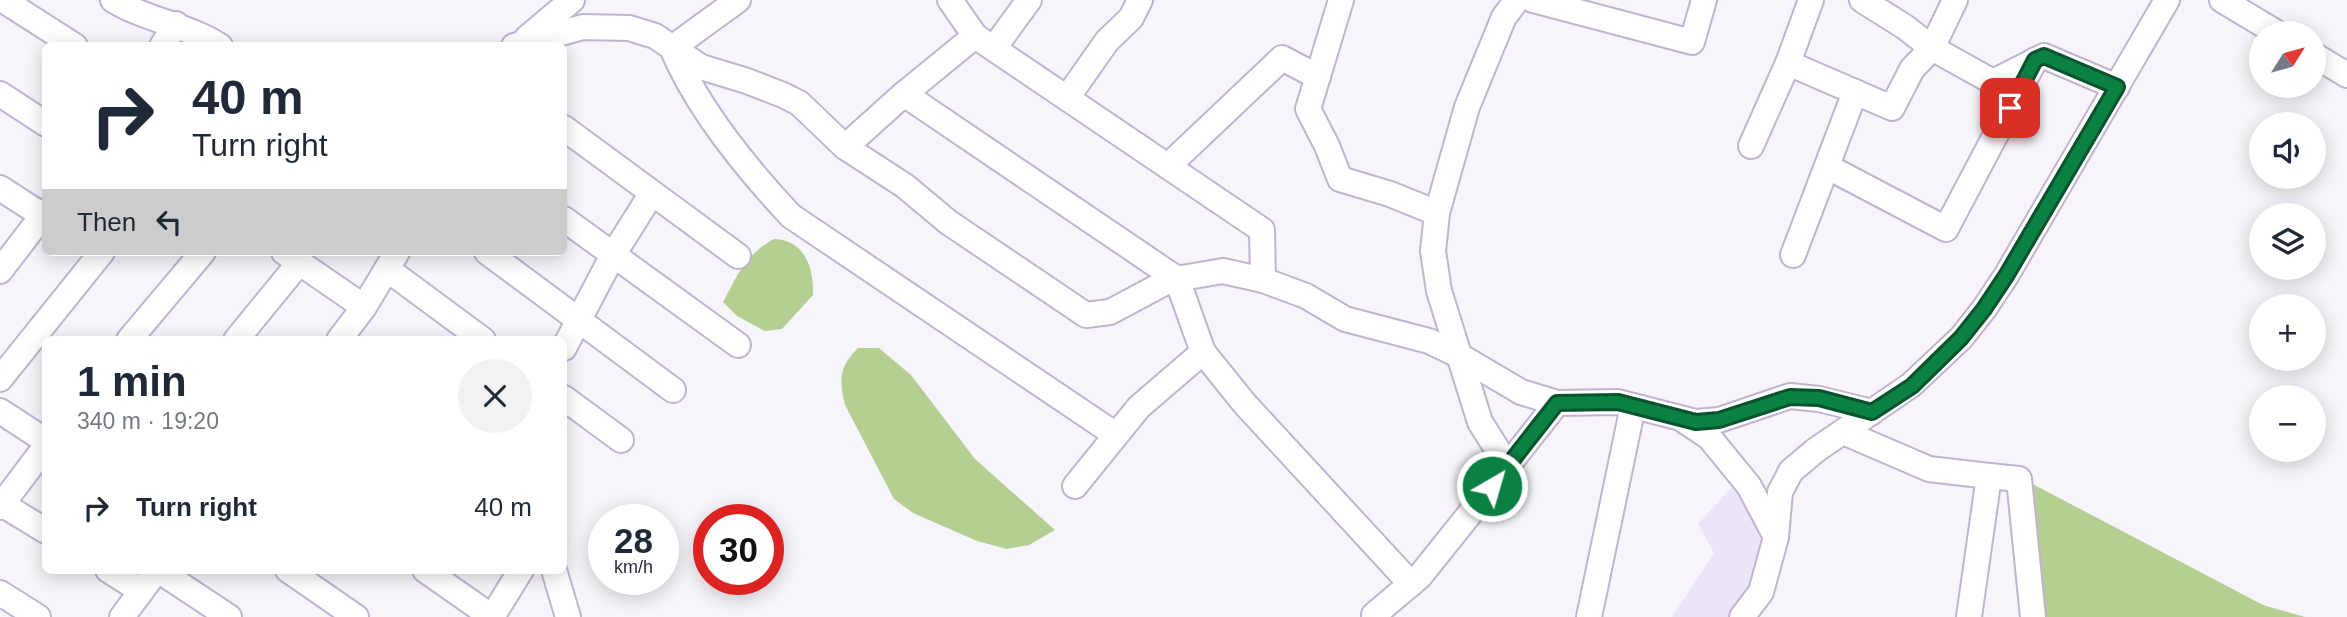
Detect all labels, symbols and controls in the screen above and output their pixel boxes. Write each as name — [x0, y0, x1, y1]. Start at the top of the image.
north arrow — [2249, 21, 2326, 98]
map controls — [2249, 21, 2326, 462]
icon: right — [77, 70, 168, 161]
text: 40 m — [192, 70, 304, 124]
pin — [1980, 78, 2040, 138]
icon: arrive — [1991, 89, 2029, 127]
button: sound — [2249, 112, 2326, 189]
text: Turn right — [192, 127, 328, 163]
icon: left — [150, 203, 188, 241]
button: layers — [2249, 203, 2326, 280]
text: Then — [77, 207, 136, 237]
button: + — [2249, 294, 2326, 371]
text: 1 min — [77, 358, 187, 405]
button: close — [458, 359, 532, 433]
button: − — [2249, 385, 2326, 462]
text: 340 m · 19:20 — [77, 408, 219, 434]
position arrow — [1455, 449, 1529, 523]
icon: right — [77, 489, 115, 527]
text: Turn right — [136, 492, 257, 522]
text: 40 m — [474, 492, 532, 522]
speed limit sign: 30 — [693, 504, 784, 595]
text: 28 — [614, 521, 653, 560]
text: km/h — [614, 557, 653, 577]

